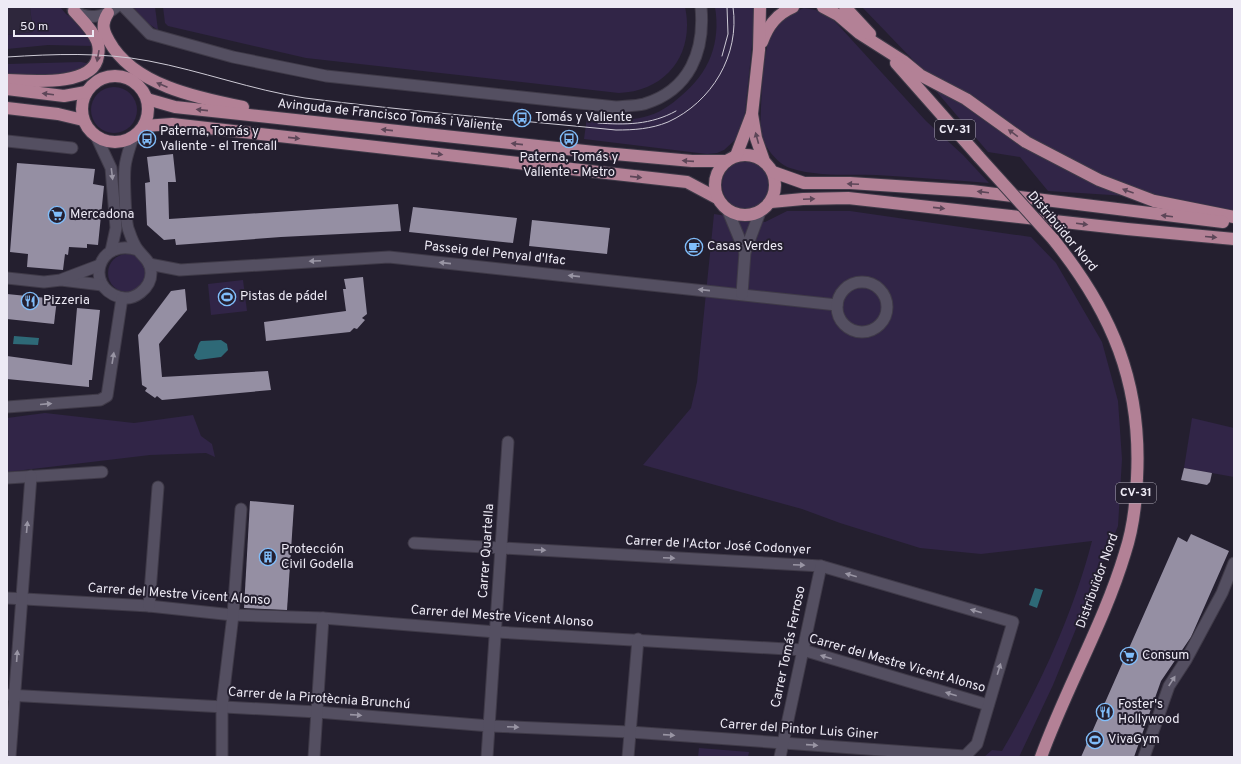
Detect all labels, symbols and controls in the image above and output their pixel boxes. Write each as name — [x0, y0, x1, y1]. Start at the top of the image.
scale bar — [14, 12, 93, 38]
text: 50 m — [20, 19, 48, 35]
one-way arrow — [94, 50, 100, 62]
one-way arrow — [156, 81, 168, 87]
one-way arrow — [42, 91, 54, 97]
street label: Avinguda de Francisco Tomás i Valiente — [277, 96, 503, 136]
one-way arrow — [196, 106, 208, 113]
bus stop icon: Tomás y Valiente — [512, 108, 532, 128]
place label: Tomás y Valiente — [535, 110, 632, 126]
road number: CV-31 — [935, 120, 975, 140]
place label: Paterna, Tomás y Valiente - el Trencall — [160, 124, 277, 155]
one-way arrow — [381, 126, 393, 133]
bus stop icon: Paterna, Tomás y Valiente - el Trencall — [137, 129, 157, 149]
bus stop icon: Paterna, Tomás y Valiente - Metro — [559, 129, 579, 149]
one-way arrow — [1008, 129, 1018, 137]
one-way arrow — [754, 132, 760, 144]
one-way arrow — [288, 135, 300, 141]
one-way arrow — [511, 141, 523, 147]
place label: Paterna, Tomás y Valiente - Metro — [520, 150, 619, 181]
one-way arrow — [431, 151, 443, 157]
one-way arrow — [682, 157, 694, 164]
one-way arrow — [108, 168, 115, 180]
one-way arrow — [630, 173, 642, 180]
one-way arrow — [847, 180, 859, 187]
one-way arrow — [1122, 188, 1134, 194]
one-way arrow — [977, 189, 989, 195]
street label: Distribuïdor Nord — [1024, 189, 1100, 275]
one-way arrow — [803, 195, 815, 202]
one-way arrow — [933, 204, 945, 211]
supermarket icon: Mercadona — [47, 205, 67, 225]
place label: Mercadona — [70, 207, 134, 223]
one-way arrow — [1161, 213, 1173, 219]
one-way arrow — [1076, 221, 1088, 227]
one-way arrow — [1205, 234, 1217, 240]
cafe icon: Casas Verdes — [684, 237, 704, 257]
street label: Passeig del Penyal d'Ifac — [423, 239, 567, 269]
place label: Casas Verdes — [707, 239, 783, 255]
one-way arrow — [309, 258, 321, 265]
one-way arrow — [439, 259, 451, 266]
one-way arrow — [568, 273, 580, 279]
sports icon: Pistas de pádel — [217, 287, 237, 307]
one-way arrow — [698, 287, 710, 293]
place label: Pistas de pádel — [240, 289, 327, 305]
restaurant icon: Pizzeria — [20, 291, 40, 311]
place label: Pizzeria — [43, 293, 90, 309]
one-way arrow — [110, 352, 116, 364]
one-way arrow — [40, 401, 52, 407]
road number: CV-31 — [1116, 483, 1156, 503]
street label: Carrer Quartella — [476, 503, 498, 599]
one-way arrow — [23, 521, 30, 533]
street label: Distribuïdor Nord — [1073, 531, 1123, 631]
street label: Carrer de l'Actor José Codonyer — [625, 533, 811, 559]
place label: Protección Civil Godella — [281, 542, 354, 573]
building icon: Protección Civil Godella — [258, 547, 278, 567]
one-way arrow — [534, 547, 547, 553]
one-way arrow — [663, 554, 675, 561]
one-way arrow — [793, 562, 806, 568]
one-way arrow — [845, 572, 857, 578]
street label: Carrer del Mestre Vicent Alonso — [87, 581, 271, 609]
street label: Carrer Tomás Ferroso — [768, 585, 810, 709]
street label: Carrer del Mestre Vicent Alonso — [410, 603, 594, 631]
one-way arrow — [970, 608, 982, 614]
street label: Carrer del Mestre Vicent Alonso — [807, 631, 987, 697]
supermarket icon: Consum — [1119, 646, 1139, 666]
place label: Consum — [1142, 648, 1189, 664]
one-way arrow — [13, 650, 20, 662]
one-way arrow — [820, 654, 832, 660]
one-way arrow — [996, 663, 1002, 675]
one-way arrow — [1168, 676, 1176, 686]
street label: Carrer de la Pirotècnia Brunchú — [227, 685, 411, 713]
one-way arrow — [945, 691, 957, 697]
place label: Foster's Hollywood — [1118, 697, 1179, 728]
restaurant icon: Foster's Hollywood — [1095, 702, 1115, 722]
one-way arrow — [350, 712, 362, 719]
street label: Carrer del Pintor Luis Giner — [719, 716, 879, 744]
one-way arrow — [507, 723, 519, 730]
sports icon: VivaGym — [1085, 730, 1105, 750]
one-way arrow — [663, 731, 675, 738]
place label: VivaGym — [1108, 732, 1160, 748]
one-way arrow — [806, 742, 818, 749]

